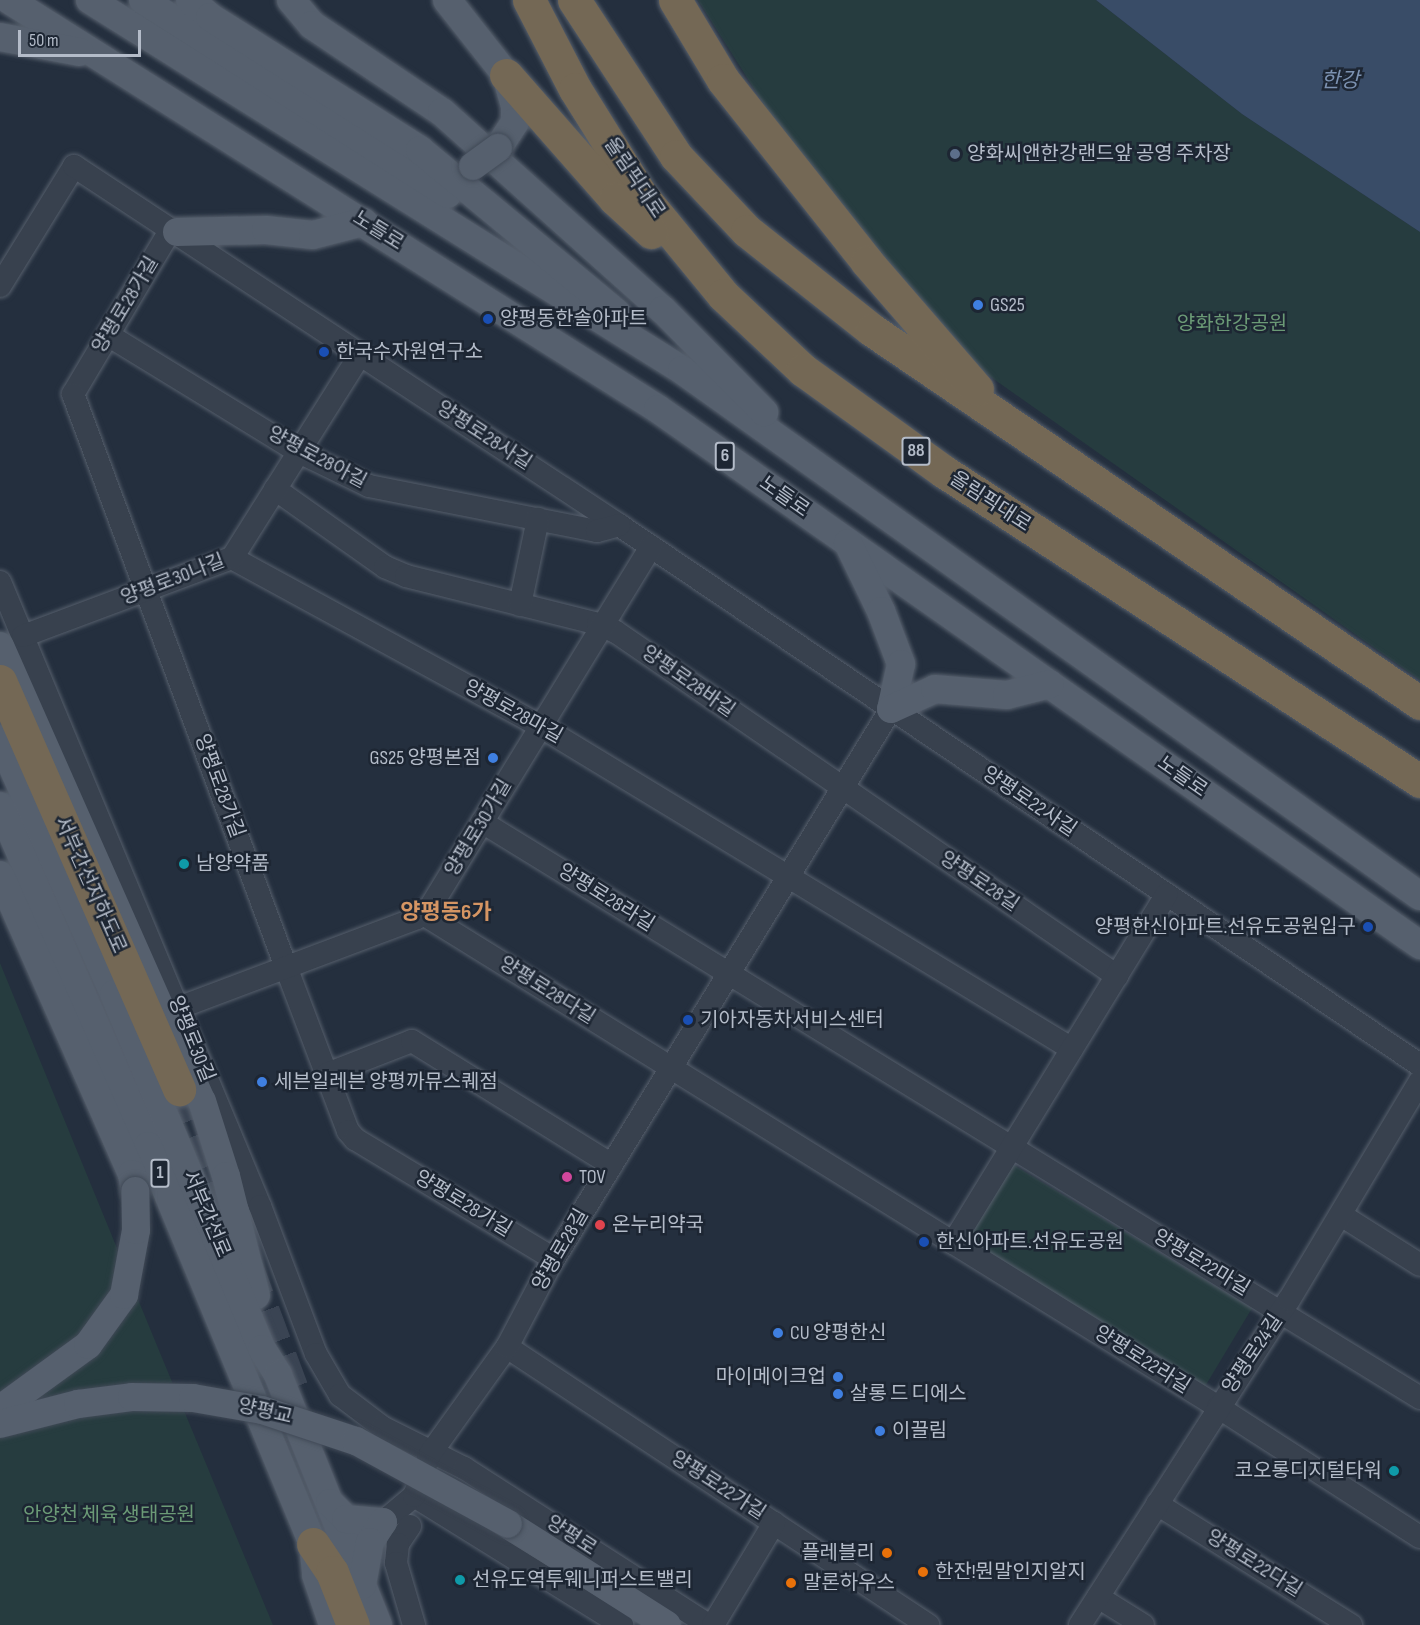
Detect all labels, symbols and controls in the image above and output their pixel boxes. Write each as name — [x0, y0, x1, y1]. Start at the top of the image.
scale bar — [21, 18, 144, 56]
text: 50 m — [29, 30, 59, 51]
water label: 한강 — [1321, 68, 1359, 94]
street label: 올림픽대로 — [598, 133, 670, 223]
place label: 양화씨앤한강랜드앞 공영 주차장 — [967, 142, 1231, 166]
marker: 양화씨앤한강랜드앞 공영 주차장 — [948, 147, 962, 161]
street label: 노들로 — [348, 206, 408, 256]
street label: 양평로28가길 — [88, 252, 164, 358]
place label: GS25 — [990, 293, 1025, 317]
marker: GS25 — [971, 298, 985, 312]
place label: 양평동한솔아파트 — [500, 307, 647, 331]
marker: 양평동한솔아파트 — [481, 312, 495, 326]
park label: 양화한강공원 — [1177, 312, 1287, 336]
place label: 한국수자원연구소 — [336, 340, 483, 364]
marker: 한국수자원연구소 — [317, 345, 331, 359]
street label: 양평로28사길 — [432, 396, 536, 476]
street label: 양평로28아길 — [263, 422, 371, 494]
road number: 88 — [901, 436, 931, 466]
road number: 6 — [714, 441, 736, 471]
street label: 올림픽대로 — [945, 467, 1035, 537]
street label: 노들로 — [755, 471, 813, 523]
street label: 양평로30나길 — [118, 549, 228, 611]
street label: 양평로28바길 — [636, 641, 740, 723]
street label: 양평로28마길 — [460, 675, 566, 749]
street label: 양평로28가길 — [189, 731, 249, 841]
place label: GS25 양평본점 — [369, 746, 481, 770]
marker: GS25 양평본점 — [486, 751, 500, 765]
street label: 노들로 — [1153, 751, 1211, 803]
street label: 양평로22사길 — [977, 762, 1081, 842]
street label: 양평로30가길 — [441, 775, 517, 881]
street label: 서부간선지하도로 — [49, 813, 131, 957]
street label: 양평로28길 — [935, 847, 1023, 917]
place label: 남양약품 — [196, 852, 270, 876]
marker: 남양약품 — [177, 857, 191, 871]
street label: 양평로28라길 — [553, 859, 659, 937]
district label: 양평동6가 — [400, 900, 492, 926]
place label: 양평한신아파트.선유도공원입구 — [1095, 915, 1356, 939]
marker: 양평한신아파트.선유도공원입구 — [1361, 920, 1375, 934]
street label: 양평로28다길 — [494, 952, 600, 1030]
street label: 양평로30길 — [163, 992, 219, 1086]
place label: 기아자동차서비스센터 — [700, 1008, 884, 1032]
marker: 기아자동차서비스센터 — [681, 1013, 695, 1027]
place label: 세븐일레븐 양평까뮤스퀘점 — [274, 1070, 498, 1094]
marker: 세븐일레븐 양평까뮤스퀘점 — [255, 1075, 269, 1089]
road number: 1 — [150, 1158, 170, 1188]
place label: TOV — [579, 1165, 605, 1189]
street label: 양평로28가길 — [410, 1166, 516, 1242]
street label: 서부간선로 — [177, 1167, 235, 1261]
marker: TOV — [560, 1170, 574, 1184]
street label: 양평로28길 — [528, 1205, 594, 1295]
place label: 온누리약국 — [612, 1213, 704, 1237]
marker: 온누리약국 — [593, 1218, 607, 1232]
street label: 양평로22마길 — [1148, 1225, 1254, 1301]
place label: 한신아파트.선유도공원 — [936, 1230, 1124, 1254]
marker: 한신아파트.선유도공원 — [917, 1235, 931, 1249]
street label: 양평로24길 — [1218, 1310, 1288, 1398]
place label: CU 양평한신 — [790, 1321, 886, 1345]
street label: 양평로22라길 — [1090, 1321, 1194, 1399]
marker: CU 양평한신 — [771, 1326, 785, 1340]
place label: 마이메이크업 — [716, 1365, 826, 1389]
marker: 마이메이크업 — [831, 1370, 845, 1384]
place label: 살롱 드 디에스 — [850, 1382, 967, 1406]
marker: 살롱 드 디에스 — [831, 1387, 845, 1401]
street label: 양평교 — [235, 1394, 295, 1430]
place label: 이끌림 — [892, 1419, 947, 1443]
marker: 이끌림 — [873, 1424, 887, 1438]
street label: 양평로22가길 — [666, 1446, 770, 1526]
place label: 코오롱디지털타워 — [1235, 1459, 1382, 1483]
marker: 코오롱디지털타워 — [1387, 1464, 1401, 1478]
park label: 안양천 체육 생태공원 — [23, 1503, 195, 1527]
street label: 양평로 — [541, 1511, 601, 1561]
street label: 양평로22다길 — [1202, 1525, 1306, 1603]
place label: 플레블리 — [801, 1541, 875, 1565]
marker: 플레블리 — [880, 1546, 894, 1560]
place label: 한잔!뭔말인지알지 — [935, 1560, 1086, 1584]
marker: 한잔!뭔말인지알지 — [916, 1565, 930, 1579]
place label: 선유도역투웨니퍼스트밸리 — [472, 1568, 693, 1592]
place label: 말론하우스 — [803, 1571, 895, 1595]
marker: 선유도역투웨니퍼스트밸리 — [453, 1573, 467, 1587]
marker: 말론하우스 — [784, 1576, 798, 1590]

